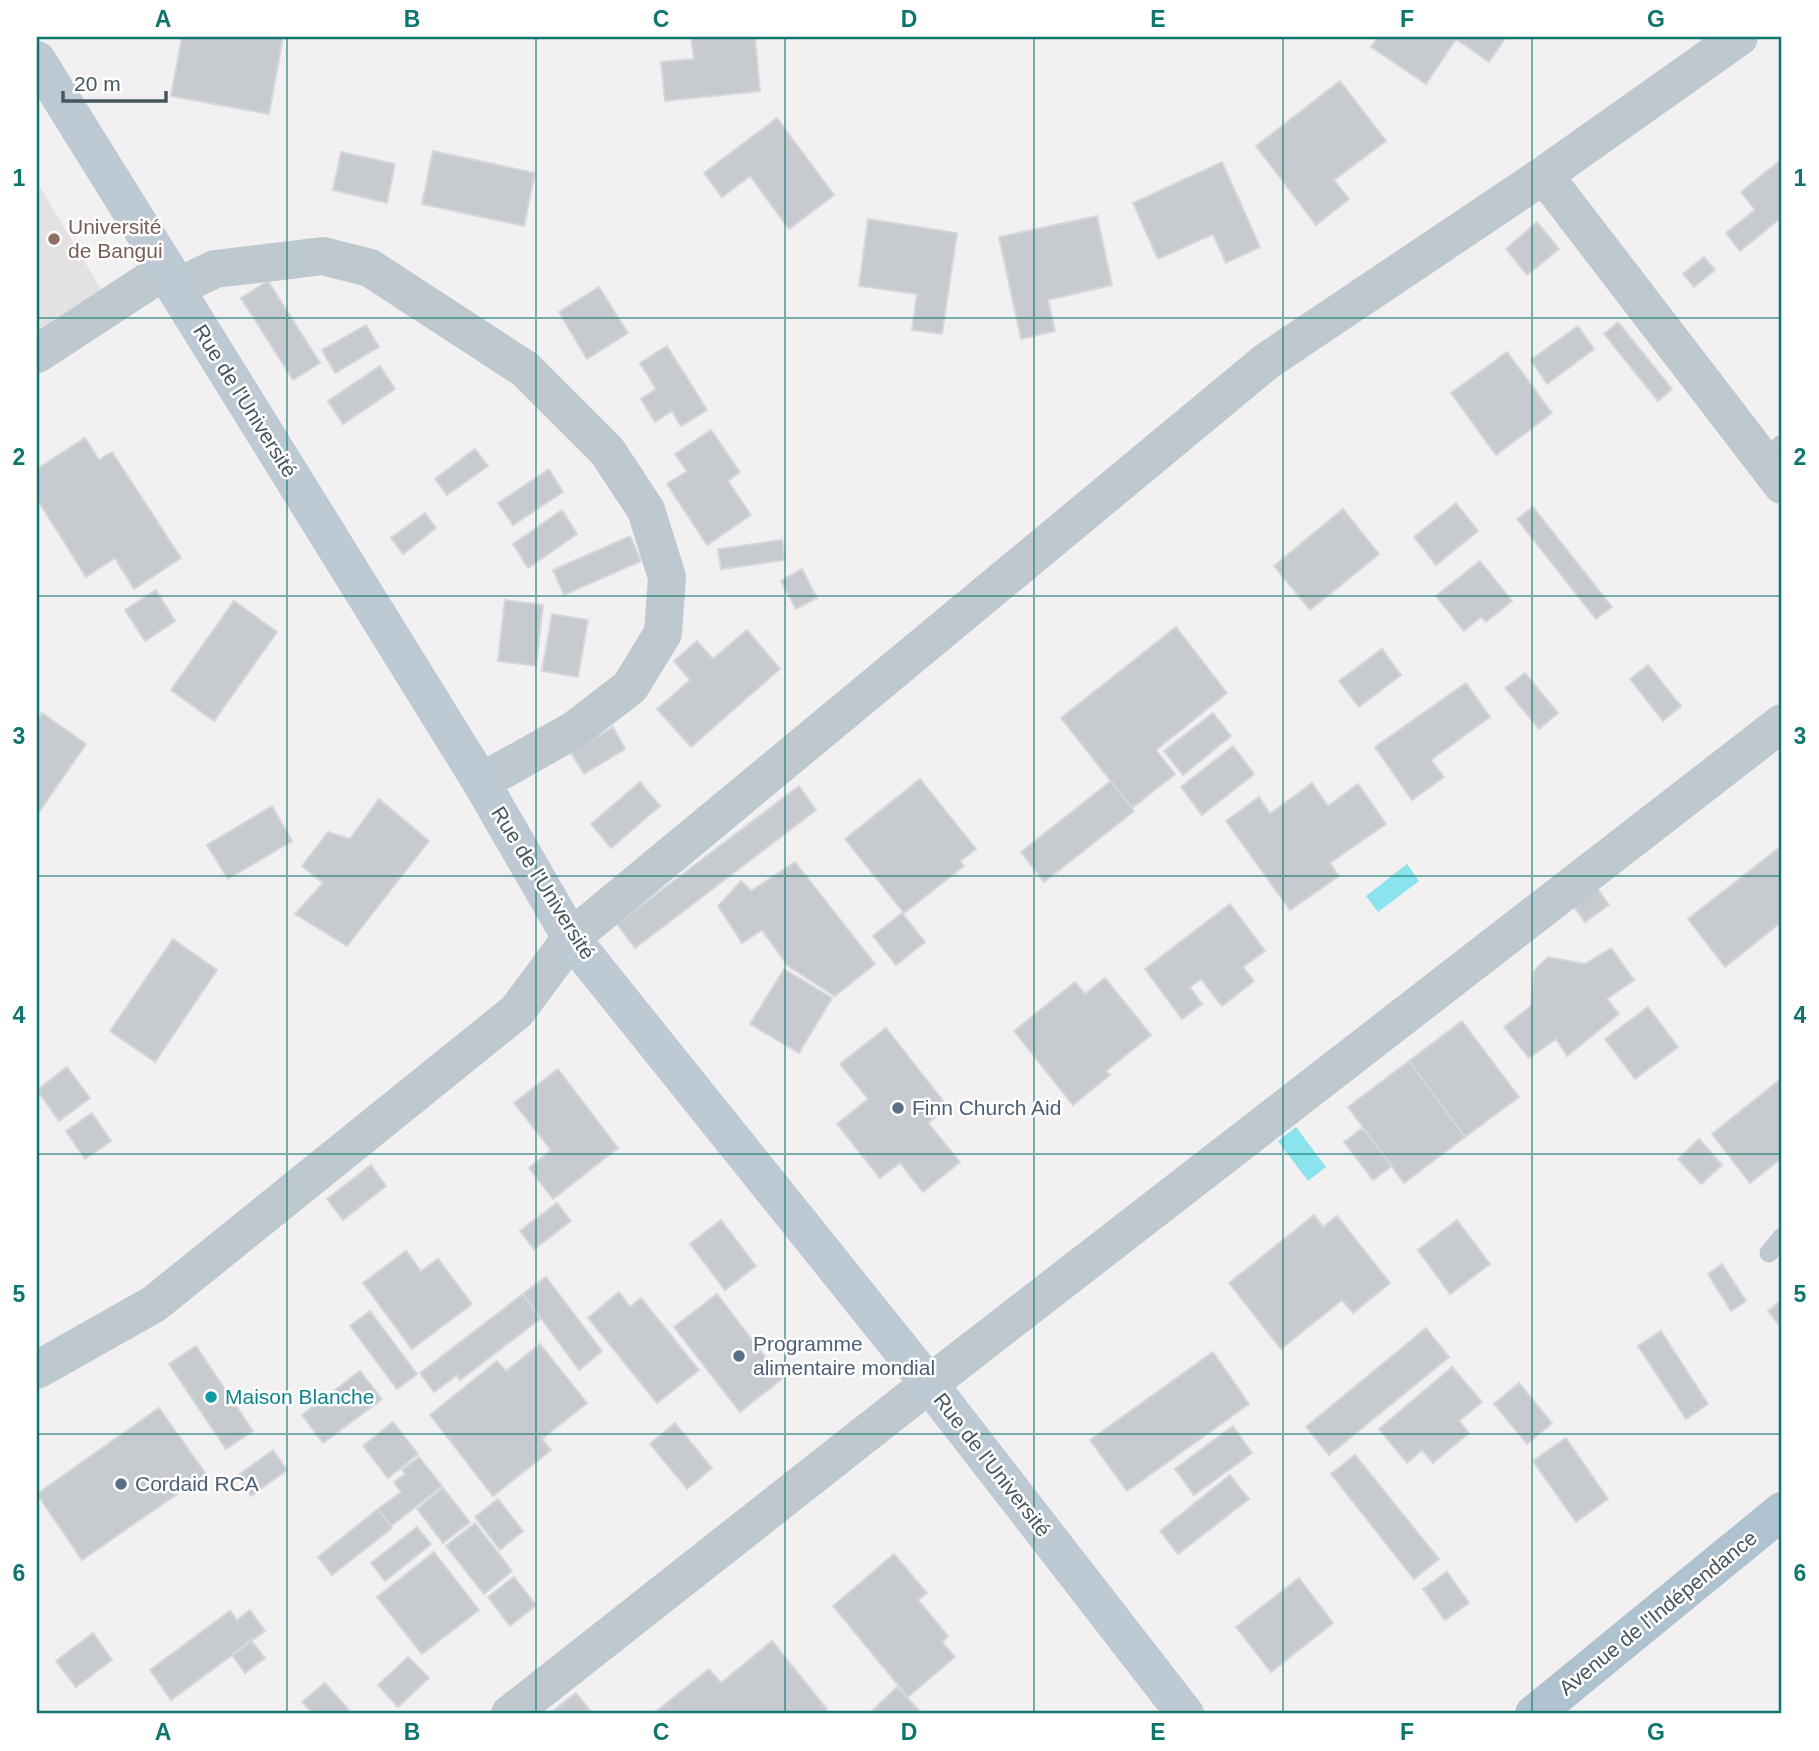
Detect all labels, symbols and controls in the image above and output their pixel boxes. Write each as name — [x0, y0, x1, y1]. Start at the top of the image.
text: A — [155, 6, 171, 32]
text: B — [404, 6, 420, 32]
text: C — [653, 6, 669, 32]
text: D — [901, 6, 917, 32]
text: E — [1150, 6, 1166, 32]
text: F — [1400, 6, 1414, 32]
text: G — [1647, 6, 1665, 32]
scale bar — [63, 60, 166, 104]
text: 20 m — [74, 72, 121, 95]
text: 1 — [13, 165, 26, 191]
text: 1 — [1794, 165, 1807, 191]
place label: Université de Bangui — [68, 215, 163, 262]
marker: Université de Bangui — [46, 231, 62, 247]
street label: Rue de l'Université — [189, 320, 302, 481]
text: 2 — [13, 444, 25, 470]
text: 2 — [1794, 444, 1806, 470]
text: 3 — [13, 723, 25, 749]
text: 3 — [1794, 723, 1806, 749]
street label: Rue de l'Université — [487, 802, 600, 963]
text: 4 — [13, 1002, 26, 1028]
text: 4 — [1794, 1002, 1807, 1028]
place label: Finn Church Aid — [912, 1096, 1061, 1119]
marker: Finn Church Aid — [890, 1100, 906, 1116]
text: 5 — [13, 1281, 26, 1307]
text: 5 — [1794, 1281, 1807, 1307]
place label: Programme alimentaire mondial — [753, 1332, 935, 1379]
marker: Programme alimentaire mondial — [731, 1348, 747, 1364]
place label: Maison Blanche — [225, 1385, 374, 1408]
street label: Rue de l'Université — [929, 1388, 1056, 1541]
marker: Maison Blanche — [203, 1389, 219, 1405]
place label: Cordaid RCA — [135, 1472, 259, 1495]
marker: Cordaid RCA — [113, 1476, 129, 1492]
street label: Avenue de l'Indépendance — [1554, 1526, 1761, 1699]
text: 6 — [13, 1560, 25, 1586]
text: 6 — [1794, 1560, 1806, 1586]
text: A — [155, 1719, 171, 1745]
text: B — [404, 1719, 420, 1745]
text: C — [653, 1719, 669, 1745]
text: D — [901, 1719, 917, 1745]
text: E — [1150, 1719, 1166, 1745]
text: F — [1400, 1719, 1414, 1745]
text: G — [1647, 1719, 1665, 1745]

